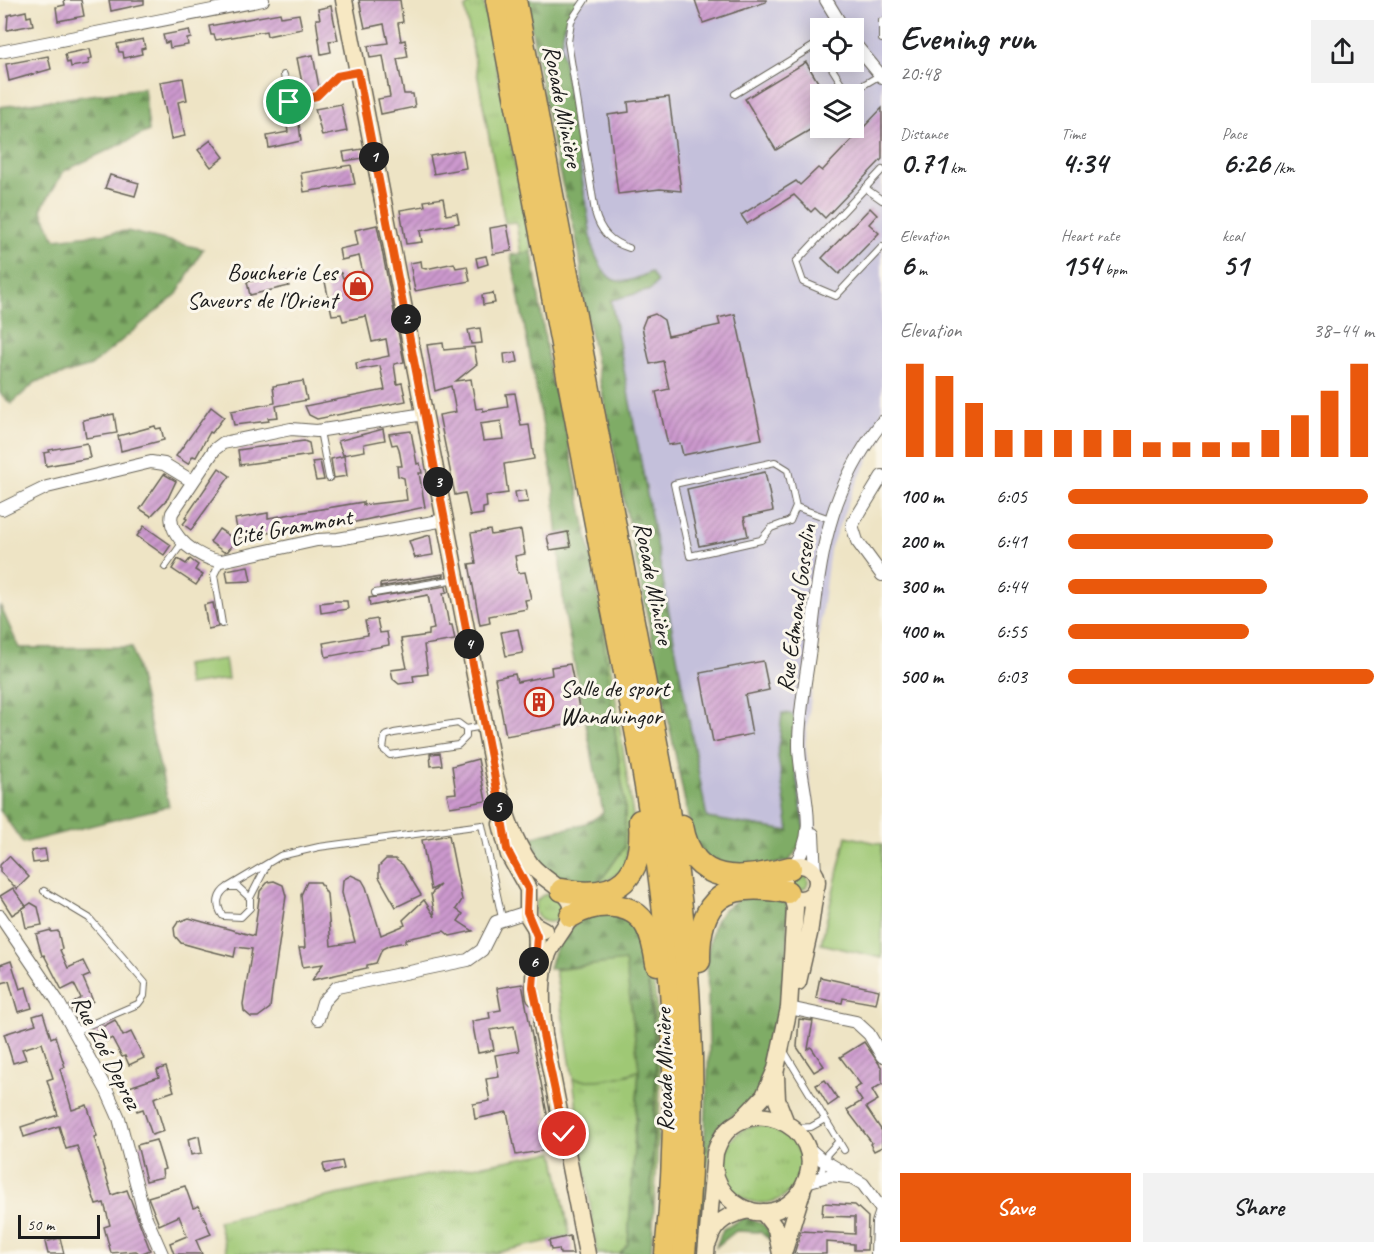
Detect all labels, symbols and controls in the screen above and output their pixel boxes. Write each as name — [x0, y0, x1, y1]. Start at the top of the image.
text: Evening run — [900, 17, 1035, 59]
map controls — [810, 18, 864, 138]
button: locate — [810, 18, 864, 72]
button: share — [1311, 20, 1374, 83]
street label: Rocade Minière — [536, 42, 590, 172]
text: 20:48 — [900, 61, 940, 86]
pin — [263, 76, 314, 127]
button: layers — [810, 84, 864, 138]
icon: arrive — [272, 85, 305, 118]
text: Distance — [900, 124, 948, 144]
text: Time — [1061, 124, 1085, 144]
text: Pace — [1222, 124, 1247, 144]
pin: 1 — [359, 142, 389, 172]
text: 0.71 — [900, 144, 946, 182]
text: 4:34 — [1061, 144, 1107, 182]
text: 6:26 — [1222, 144, 1270, 182]
text: 1 — [370, 147, 378, 167]
text: km — [946, 158, 966, 178]
text: /km — [1270, 158, 1295, 178]
text: Elevation — [900, 226, 949, 246]
text: Heart rate — [1061, 226, 1119, 246]
text: kcal — [1222, 226, 1243, 246]
text: 6 — [900, 246, 914, 284]
text: 154 — [1061, 246, 1101, 284]
text: 51 — [1222, 246, 1249, 284]
place label: Boucherie Les Saveurs de l'Orient — [187, 257, 340, 315]
text: m — [914, 260, 927, 280]
text: bpm — [1101, 260, 1127, 280]
shop icon: Boucherie Les Saveurs de l'Orient — [342, 270, 374, 302]
pin: 2 — [391, 304, 421, 334]
text: 2 — [402, 309, 410, 329]
text: Elevation — [900, 318, 962, 343]
text: 38–44 m — [1313, 318, 1374, 343]
pin: 3 — [423, 467, 453, 497]
text: 3 — [434, 472, 442, 492]
text: 100 m — [900, 484, 943, 509]
text: 6:05 — [996, 484, 1027, 509]
street label: Cité Grammont — [228, 501, 356, 552]
street label: Rocade Minière — [627, 519, 681, 649]
street label: Rue Edmond Gosselin — [769, 522, 823, 694]
text: 200 m — [900, 529, 943, 554]
text: 6:41 — [996, 529, 1027, 554]
text: 300 m — [900, 574, 943, 599]
text: 6:44 — [996, 574, 1027, 599]
text: 400 m — [900, 619, 943, 644]
text: 6:55 — [996, 619, 1027, 644]
pin: 4 — [454, 629, 484, 659]
text: 4 — [465, 634, 473, 654]
text: 500 m — [900, 664, 943, 689]
text: 6:03 — [996, 664, 1027, 689]
place label: Salle de sport Wandwingor — [560, 673, 671, 731]
building icon: Salle de sport Wandwingor — [523, 686, 555, 718]
pin: 5 — [483, 792, 513, 822]
text: 5 — [495, 797, 501, 817]
pin: 6 — [519, 947, 549, 977]
text: 6 — [530, 952, 538, 972]
street label: Rue Zoé Deprez — [65, 990, 149, 1115]
street label: Rocade Minière — [648, 1006, 680, 1132]
pin — [538, 1108, 589, 1159]
icon: check — [547, 1117, 580, 1150]
button: Save — [900, 1173, 1131, 1242]
button: Share — [1143, 1173, 1374, 1242]
scale bar — [18, 1212, 100, 1240]
text: 50 m — [27, 1215, 54, 1235]

